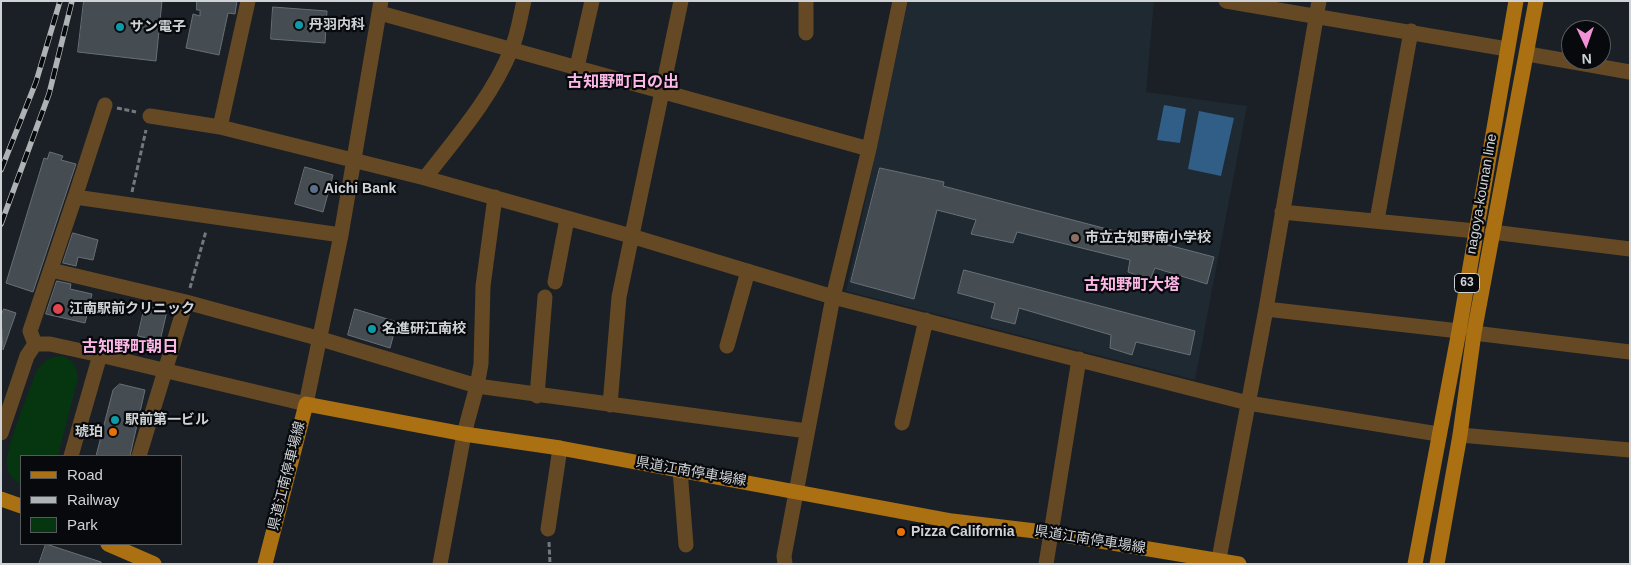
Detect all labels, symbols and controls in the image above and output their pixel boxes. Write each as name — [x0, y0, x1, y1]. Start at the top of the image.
place label: 丹羽内科 — [309, 17, 365, 33]
place label: サン電子 — [130, 19, 186, 35]
marker: 丹羽内科 — [293, 19, 305, 31]
north arrow — [1561, 20, 1611, 70]
marker: サン電子 — [114, 21, 126, 33]
text: N — [1581, 51, 1592, 67]
district label: 古知野町日の出 — [567, 73, 679, 93]
street label: nagoya-kounan line — [1463, 132, 1501, 256]
place label: Aichi Bank — [324, 181, 396, 197]
marker: Aichi Bank — [308, 183, 320, 195]
place label: 市立古知野南小学校 — [1085, 230, 1211, 246]
marker: 市立古知野南小学校 — [1069, 232, 1081, 244]
road number: 63 — [1454, 274, 1480, 292]
district label: 古知野町大塔 — [1084, 276, 1180, 296]
place label: 江南駅前クリニック — [69, 301, 195, 317]
marker: 江南駅前クリニック — [51, 302, 65, 316]
place label: 名進研江南校 — [382, 321, 466, 337]
marker: 名進研江南校 — [366, 323, 378, 335]
district label: 古知野町朝日 — [82, 338, 178, 358]
place label: 駅前第一ビル — [125, 412, 209, 428]
marker: 駅前第一ビル — [109, 414, 121, 426]
street label: 県道江南停車場線 — [265, 420, 309, 532]
place label: 琥珀 — [75, 424, 103, 440]
marker: 琥珀 — [107, 426, 119, 438]
street label: 県道江南停車場線 — [634, 454, 748, 490]
legend — [20, 455, 182, 545]
text: Road — [67, 466, 103, 483]
text: Railway — [67, 491, 120, 508]
text: Park — [67, 516, 98, 533]
street label: 県道江南停車場線 — [1033, 523, 1147, 557]
place label: Pizza California — [911, 524, 1014, 540]
marker: Pizza California — [895, 526, 907, 538]

